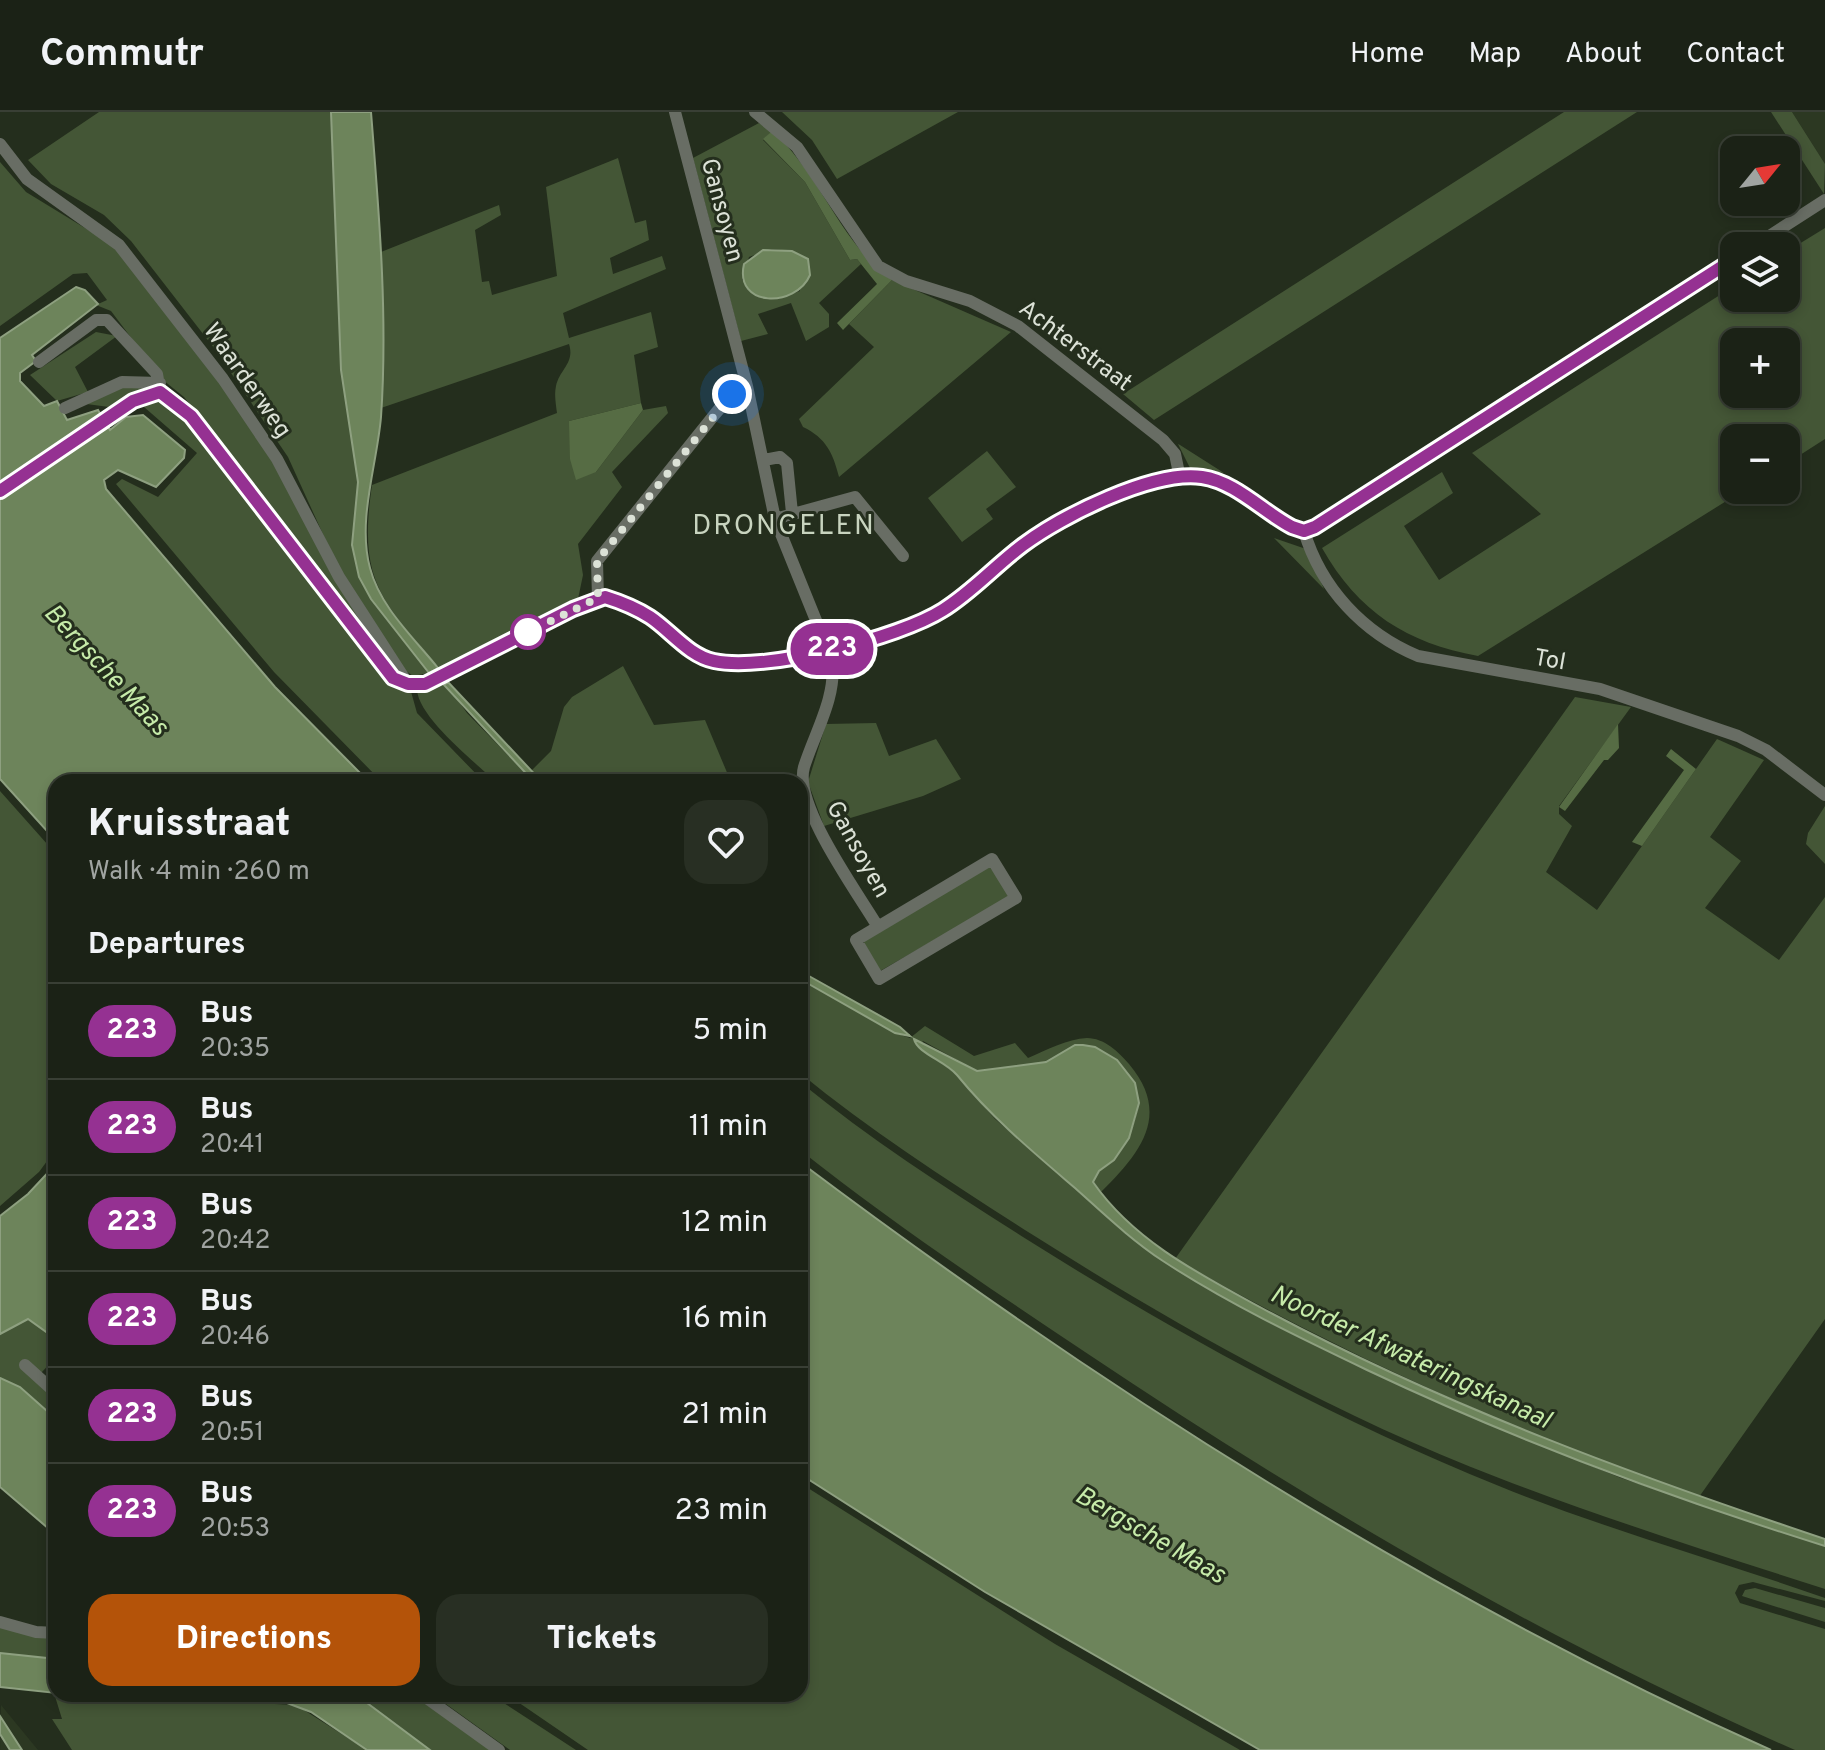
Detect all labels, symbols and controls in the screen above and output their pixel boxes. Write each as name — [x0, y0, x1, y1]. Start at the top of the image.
text: Commutr — [40, 31, 204, 80]
text: Home — [1350, 37, 1424, 73]
text: Map — [1468, 37, 1521, 73]
text: About — [1565, 37, 1642, 73]
text: Contact — [1686, 37, 1785, 73]
north arrow — [1720, 136, 1800, 216]
map controls — [1720, 136, 1800, 504]
street label: Gansoyen — [693, 155, 749, 266]
button: layers — [1720, 232, 1800, 312]
street label: Achterstraat — [1012, 294, 1137, 399]
street label: Waarderweg — [196, 318, 297, 445]
button: + — [1720, 328, 1800, 408]
your location — [712, 374, 752, 414]
button: − — [1720, 424, 1800, 504]
district label: DRONGELEN — [692, 509, 876, 545]
water label: Bergsche Maas — [36, 598, 176, 745]
unlabelled marker — [511, 615, 545, 649]
line badge: 223 — [786, 623, 878, 675]
text: 223 — [806, 631, 858, 667]
street label: Tol — [1532, 643, 1568, 678]
street label: Gansoyen — [818, 796, 896, 904]
button: heart — [684, 800, 768, 884]
text: Kruisstraat — [88, 801, 290, 850]
text: Walk · 4 min · 260 m — [88, 856, 310, 889]
text: Departures — [88, 927, 246, 964]
text: Bus — [200, 996, 253, 1033]
text: 223 — [106, 1013, 158, 1049]
text: 5 min — [692, 1013, 768, 1050]
text: 20:35 — [200, 1033, 270, 1066]
text: Bus — [200, 1092, 253, 1129]
text: 223 — [106, 1109, 158, 1145]
text: 11 min — [689, 1109, 768, 1146]
text: 20:41 — [200, 1129, 264, 1162]
text: Bus — [200, 1188, 253, 1225]
text: 223 — [106, 1205, 158, 1241]
text: 12 min — [681, 1205, 768, 1242]
text: 20:42 — [200, 1225, 271, 1258]
water label: Noorder Afwateringskanaal — [1264, 1279, 1557, 1438]
text: Bus — [200, 1284, 253, 1321]
text: 223 — [106, 1301, 158, 1337]
text: 16 min — [682, 1301, 768, 1338]
text: 20:46 — [200, 1321, 270, 1354]
text: Bus — [200, 1380, 253, 1417]
text: 223 — [106, 1397, 158, 1433]
text: 21 min — [681, 1397, 768, 1434]
text: 20:51 — [200, 1417, 264, 1450]
text: Bus — [200, 1476, 253, 1513]
water label: Bergsche Maas — [1069, 1480, 1232, 1593]
text: 223 — [106, 1493, 158, 1529]
text: 23 min — [675, 1493, 768, 1530]
text: 20:53 — [200, 1513, 270, 1546]
button: Directions — [88, 1594, 420, 1686]
button: Tickets — [436, 1594, 768, 1686]

